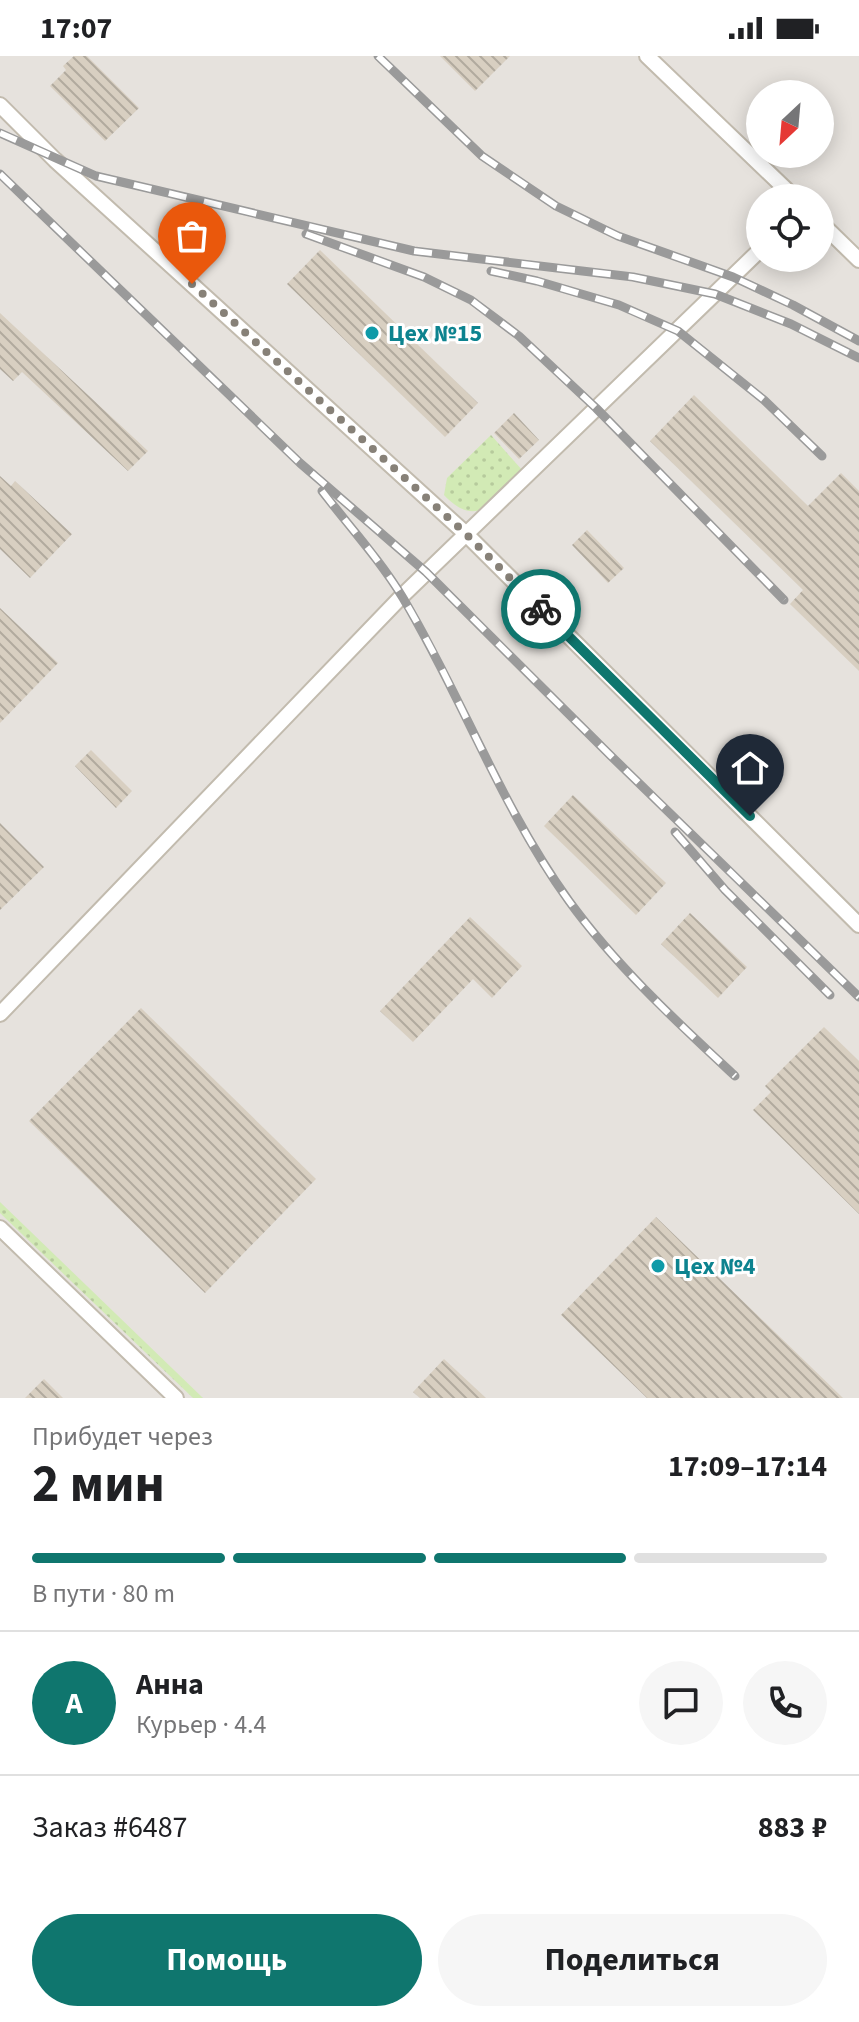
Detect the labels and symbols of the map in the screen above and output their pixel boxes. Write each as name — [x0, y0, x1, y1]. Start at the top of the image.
north arrow — [746, 80, 834, 168]
pin — [158, 202, 226, 284]
place label: Цех №15 — [388, 316, 482, 351]
marker: Цех №15 — [363, 324, 381, 342]
courier — [501, 569, 581, 649]
pin — [716, 734, 784, 816]
place label: Цех №4 — [674, 1249, 756, 1284]
marker: Цех №4 — [649, 1257, 667, 1275]

